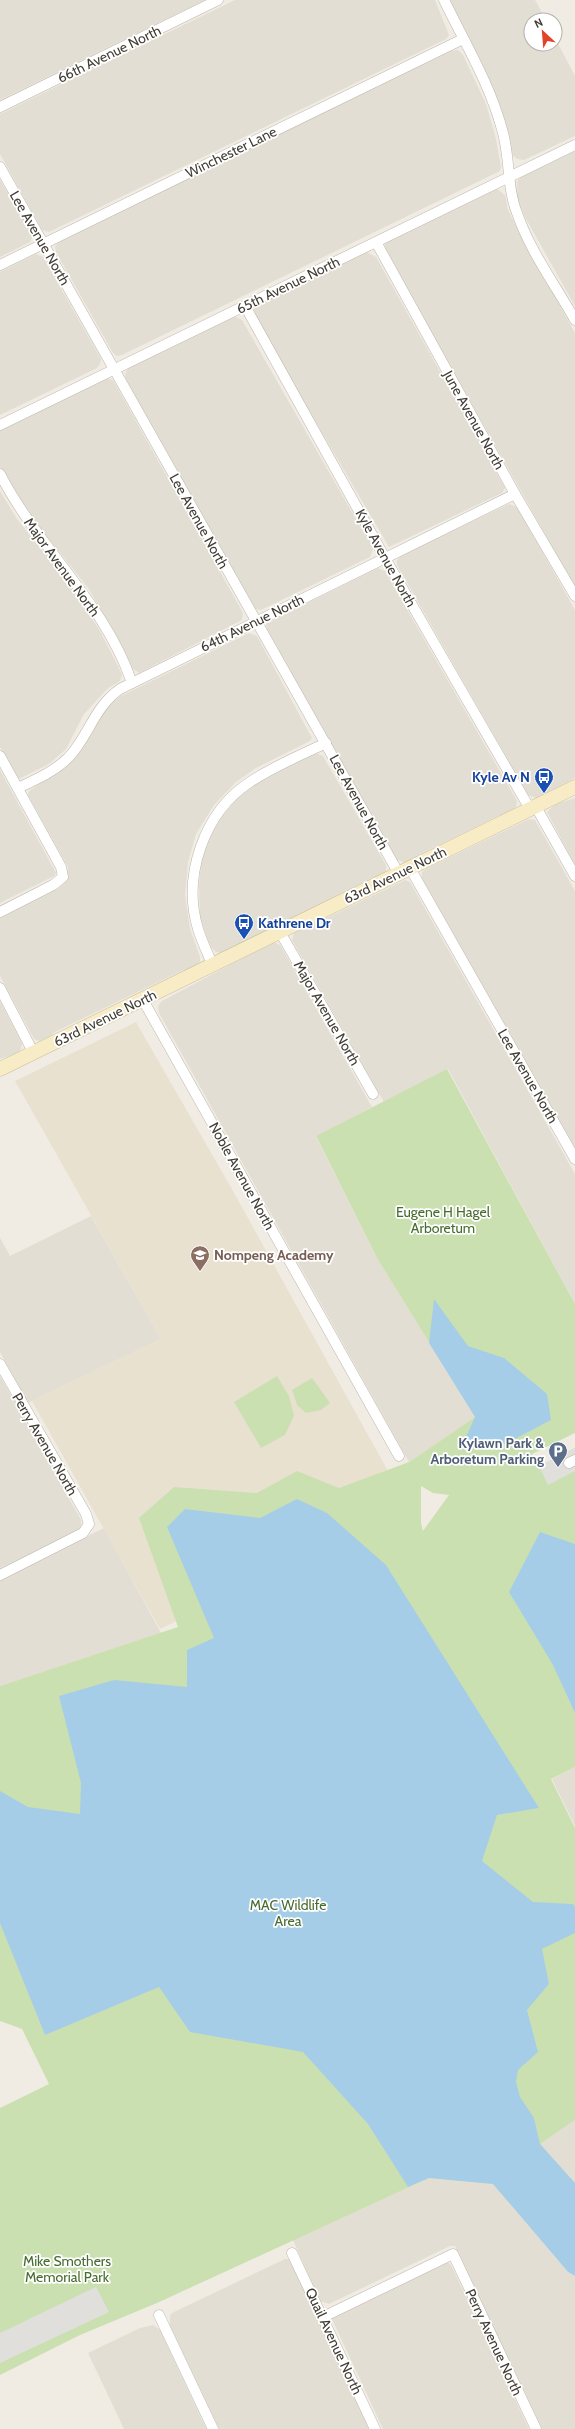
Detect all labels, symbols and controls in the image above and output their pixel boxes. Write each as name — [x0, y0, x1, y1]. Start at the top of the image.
north arrow — [523, 12, 563, 52]
text: N — [532, 15, 545, 31]
street label: 66th Avenue North — [54, 21, 164, 87]
street label: Winchester Lane — [183, 122, 279, 182]
street label: Lee Avenue North — [6, 188, 74, 288]
street label: 65th Avenue North — [233, 252, 343, 318]
street label: June Avenue North — [439, 366, 509, 473]
street label: Lee Avenue North — [165, 470, 233, 572]
street label: Kyle Avenue North — [352, 506, 420, 610]
street label: Major Avenue North — [20, 514, 104, 620]
street label: 64th Avenue North — [197, 590, 307, 656]
street label: Lee Avenue North — [325, 751, 393, 853]
bus stop icon: Kyle Av N — [533, 766, 555, 794]
place label: Kyle Av N — [472, 768, 530, 786]
street label: 63rd Avenue North — [341, 842, 449, 908]
bus stop icon: Kathrene Dr — [233, 912, 255, 940]
place label: Kathrene Dr — [258, 914, 331, 932]
street label: Major Avenue North — [290, 957, 364, 1069]
street label: 63rd Avenue North — [51, 985, 159, 1051]
street label: Lee Avenue North — [494, 1026, 562, 1126]
street label: Noble Avenue North — [205, 1119, 279, 1233]
park label: Eugene H Hagel Arboretum — [396, 1203, 491, 1237]
school or university icon: Nompeng Academy — [189, 1244, 211, 1272]
place label: Nompeng Academy — [214, 1246, 334, 1264]
street label: Perry Avenue North — [8, 1389, 82, 1499]
place label: Kylawn Park & Arboretum Parking — [430, 1434, 544, 1468]
parking icon: Kylawn Park & Arboretum Parking — [547, 1440, 569, 1468]
park label: MAC Wildlife Area — [250, 1896, 326, 1930]
park label: Mike Smothers Memorial Park — [23, 2252, 111, 2286]
street label: Quail Avenue North — [301, 2285, 367, 2397]
street label: Perry Avenue North — [461, 2286, 527, 2398]

